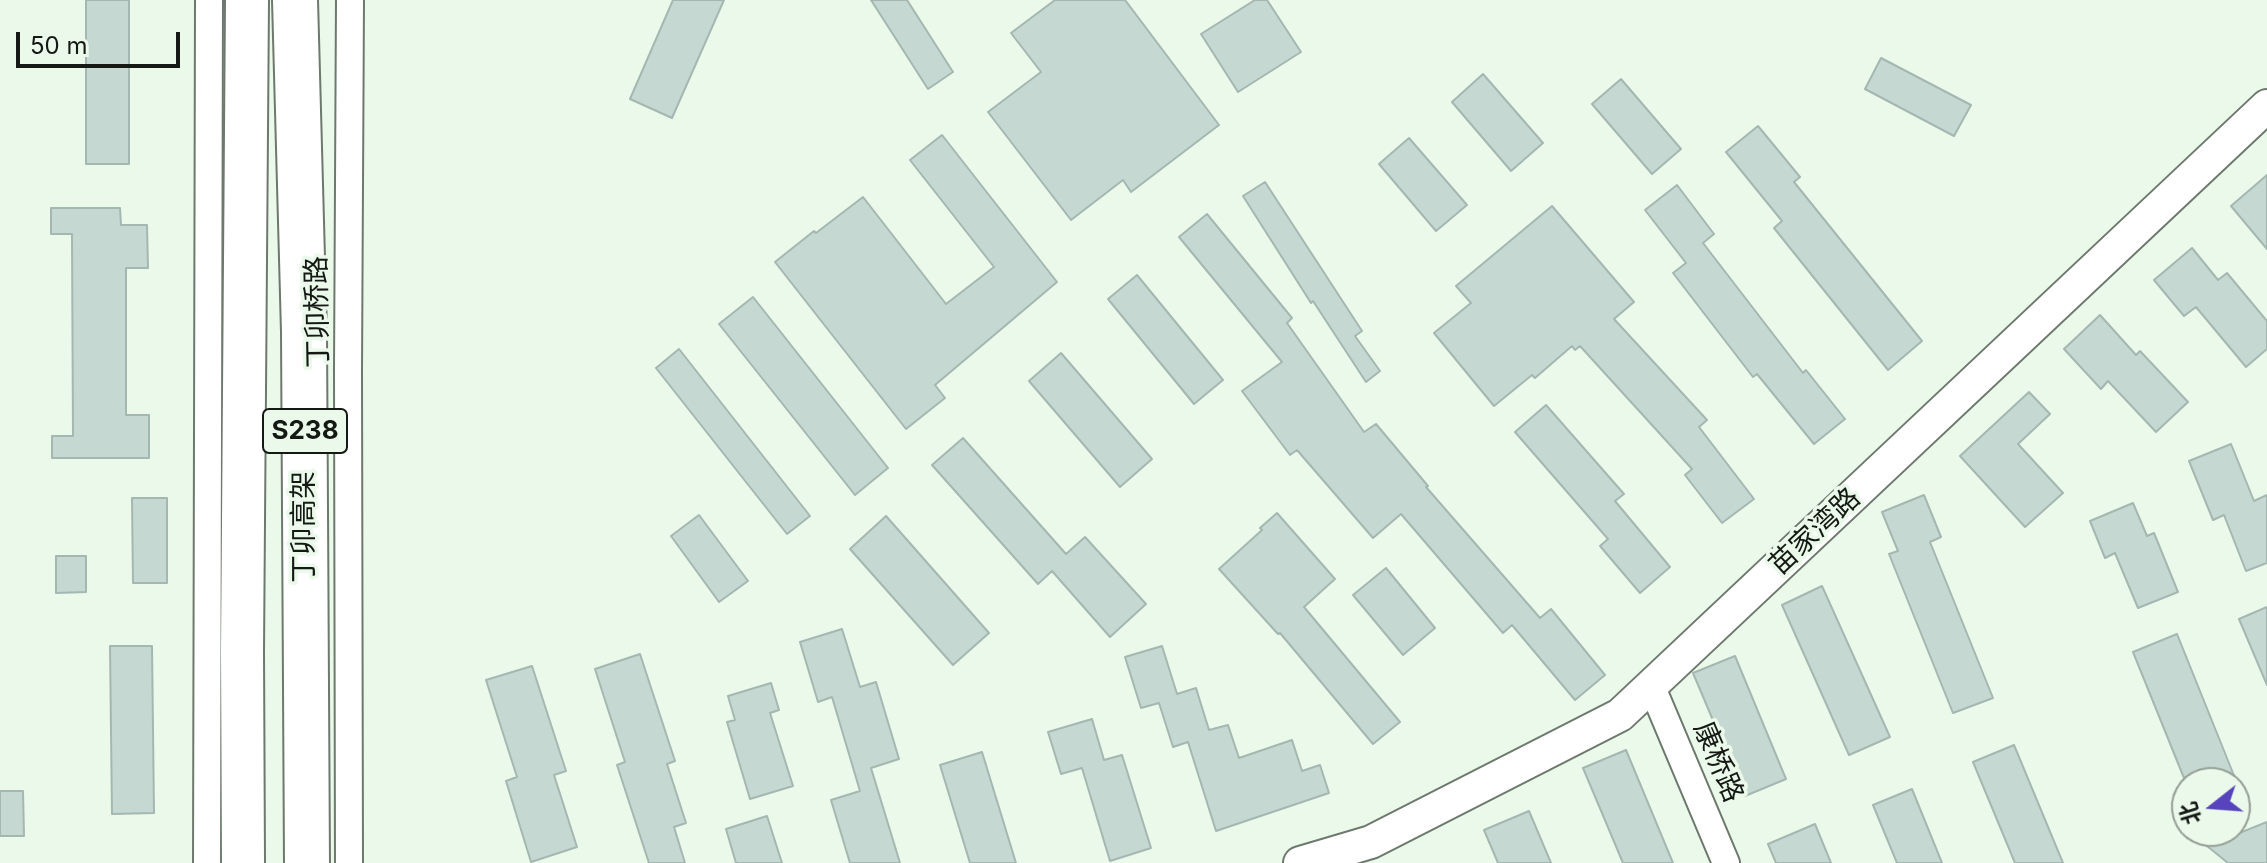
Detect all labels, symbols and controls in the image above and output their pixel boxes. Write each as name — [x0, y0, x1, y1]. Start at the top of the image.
scale bar — [20, 16, 184, 66]
text: 50 m — [30, 31, 88, 60]
street label: 丁卯桥路 — [300, 256, 336, 368]
road number: S238 — [263, 409, 347, 453]
street label: 丁卯高架 — [288, 471, 322, 583]
street label: 苗家湾路 — [1763, 482, 1867, 582]
street label: 康桥路 — [1686, 717, 1750, 807]
north arrow — [2171, 767, 2251, 847]
text: 北 — [2174, 799, 2206, 828]

